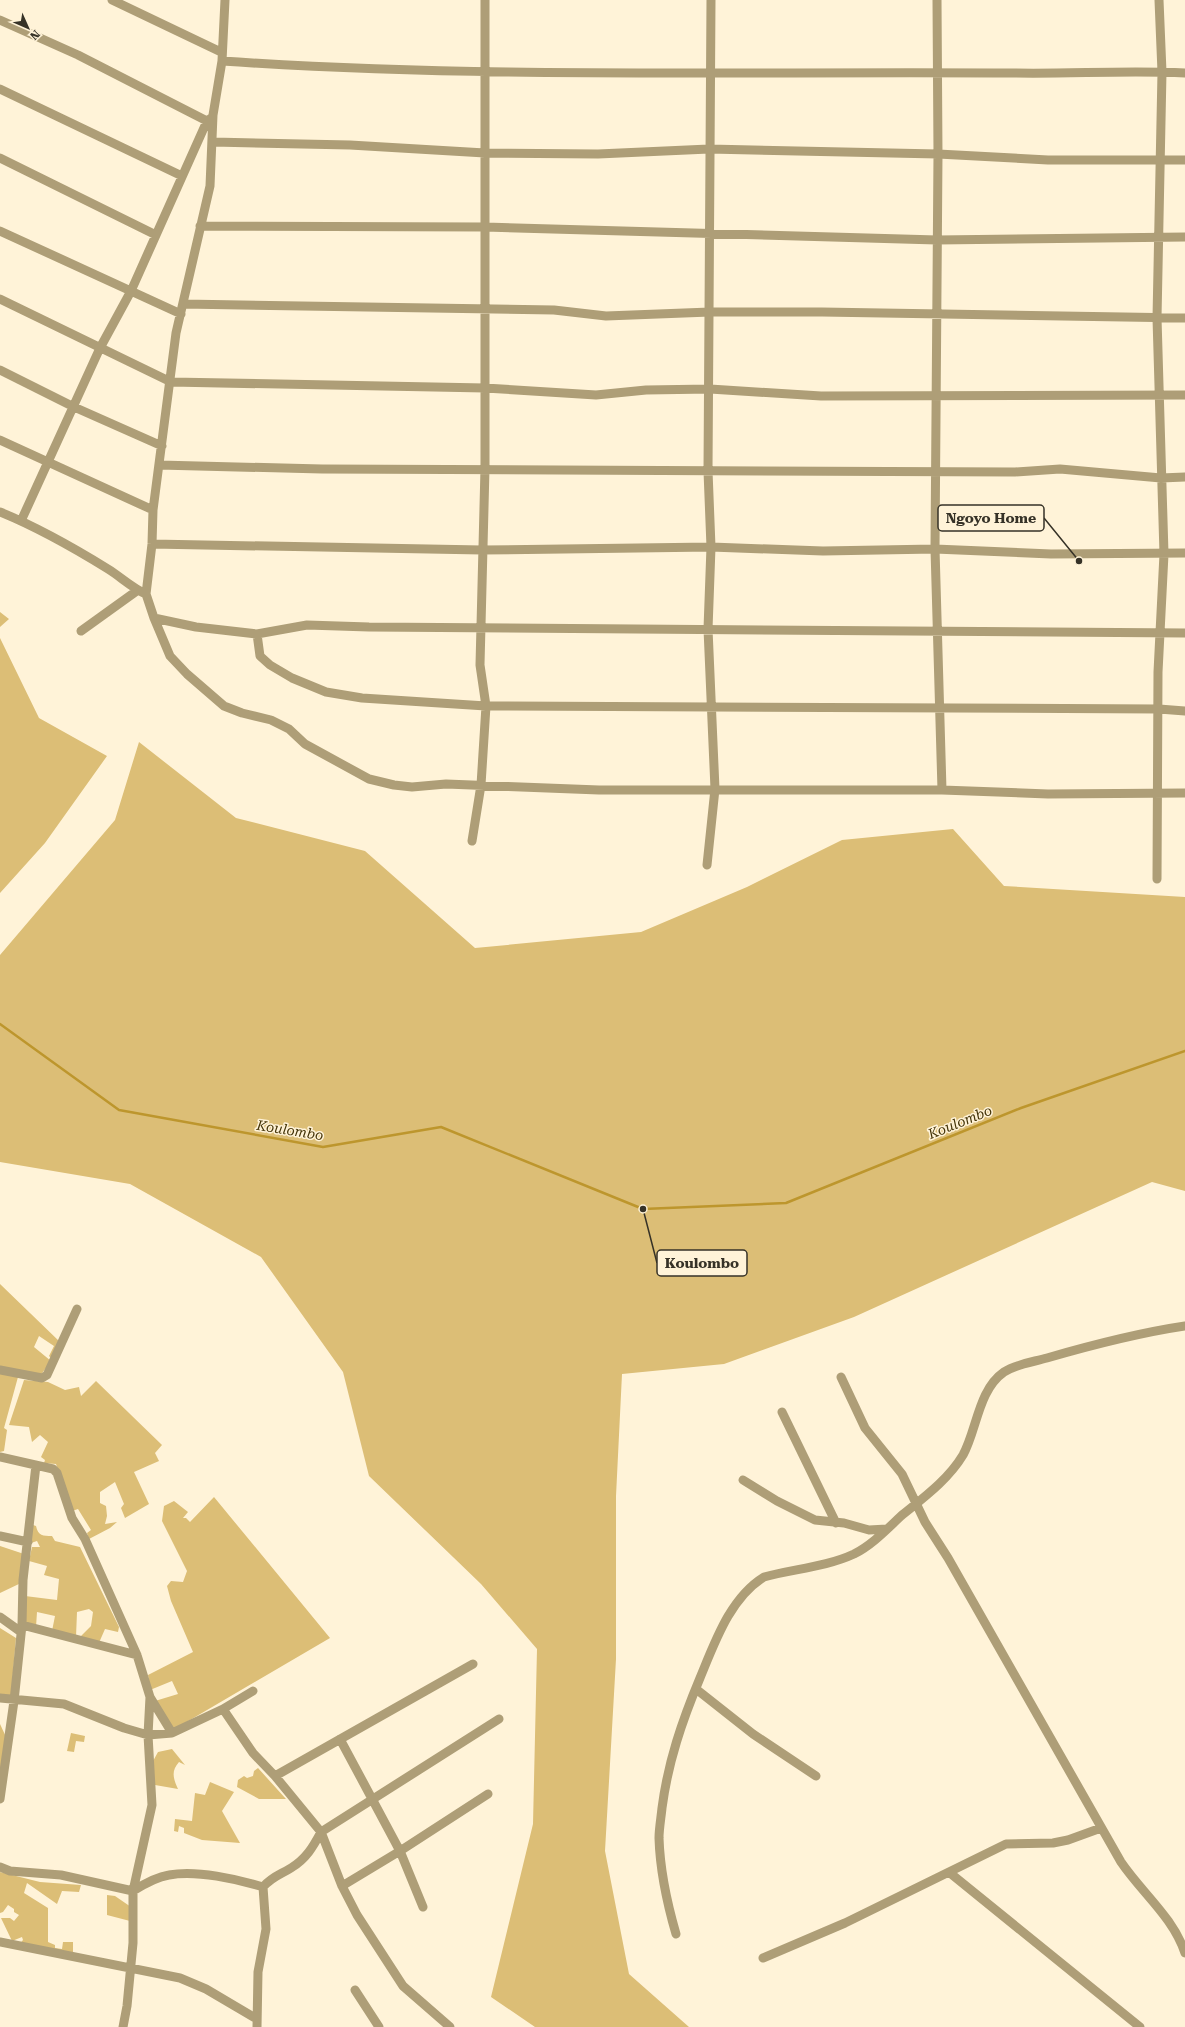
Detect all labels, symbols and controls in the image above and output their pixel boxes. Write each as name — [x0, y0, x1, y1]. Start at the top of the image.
north arrow — [8, 8, 48, 48]
text: N — [27, 27, 42, 43]
callout: Ngoyo Home — [938, 505, 1044, 531]
text: Ngoyo Home — [946, 510, 1036, 526]
water label: Koulombo — [925, 1102, 994, 1142]
water label: Koulombo — [254, 1117, 325, 1143]
callout: Koulombo — [657, 1250, 747, 1276]
text: Koulombo — [665, 1255, 739, 1271]

